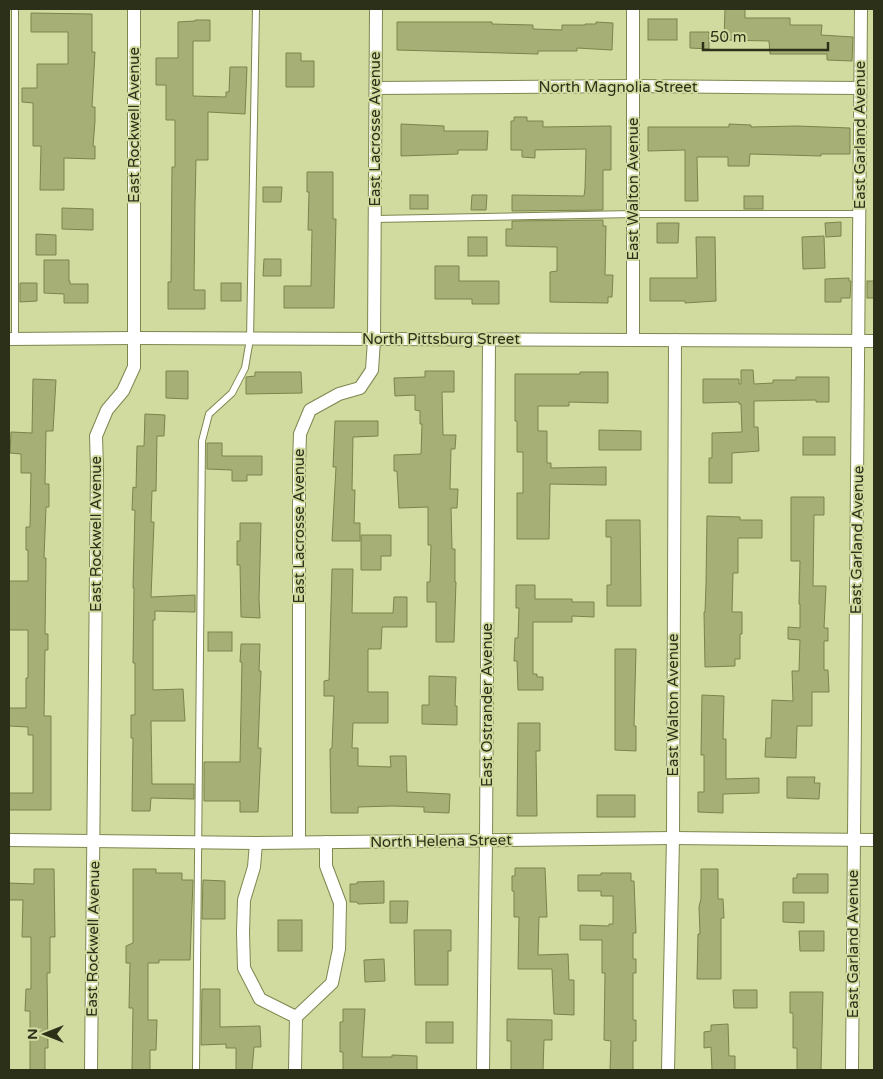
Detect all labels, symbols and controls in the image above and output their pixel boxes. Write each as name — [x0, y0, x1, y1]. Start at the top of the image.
scale bar — [703, 20, 828, 52]
text: 50 m — [710, 28, 747, 46]
street label: East Rockwell Avenue — [125, 47, 143, 203]
street label: East Lacrosse Avenue — [366, 52, 384, 206]
street label: East Garland Avenue — [851, 61, 869, 209]
street label: North Magnolia Street — [539, 78, 698, 96]
street label: East Walton Avenue — [624, 118, 642, 260]
street label: North Pittsburg Street — [362, 330, 520, 348]
street label: East Lacrosse Avenue — [290, 449, 308, 603]
street label: East Rockwell Avenue — [87, 456, 105, 612]
street label: East Garland Avenue — [847, 466, 867, 614]
street label: East Ostrander Avenue — [478, 623, 496, 787]
street label: East Walton Avenue — [664, 634, 682, 776]
street label: North Helena Street — [370, 831, 512, 851]
street label: East Rockwell Avenue — [83, 861, 103, 1017]
street label: East Garland Avenue — [844, 870, 862, 1018]
north arrow — [20, 1009, 70, 1059]
text: N — [24, 1028, 41, 1040]

